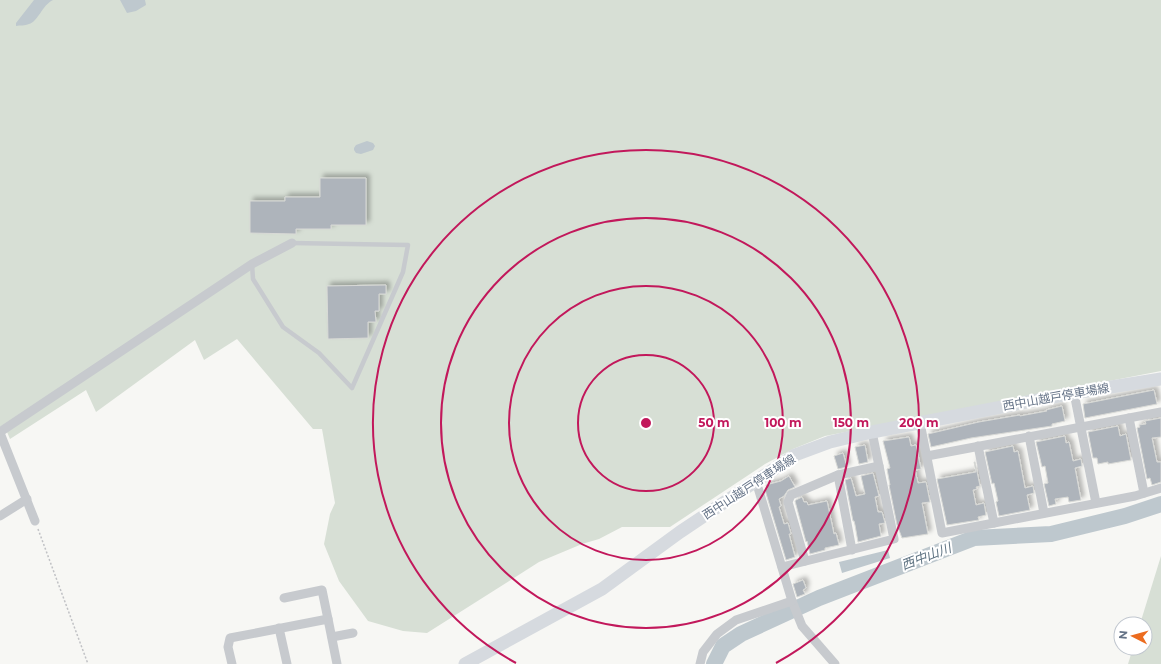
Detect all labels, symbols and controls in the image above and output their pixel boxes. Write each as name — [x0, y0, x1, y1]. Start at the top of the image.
street label: 西中山越戸停車場線 — [1001, 380, 1110, 413]
text: 50 m — [698, 415, 730, 430]
text: 100 m — [765, 415, 801, 430]
text: 150 m — [833, 415, 869, 430]
text: 200 m — [899, 415, 939, 430]
centre of rings — [639, 416, 653, 430]
street label: 西中山越戸停車場線 — [699, 451, 798, 522]
water label: 西中山川 — [899, 538, 955, 573]
north arrow — [1113, 616, 1153, 656]
text: N — [1116, 630, 1130, 640]

